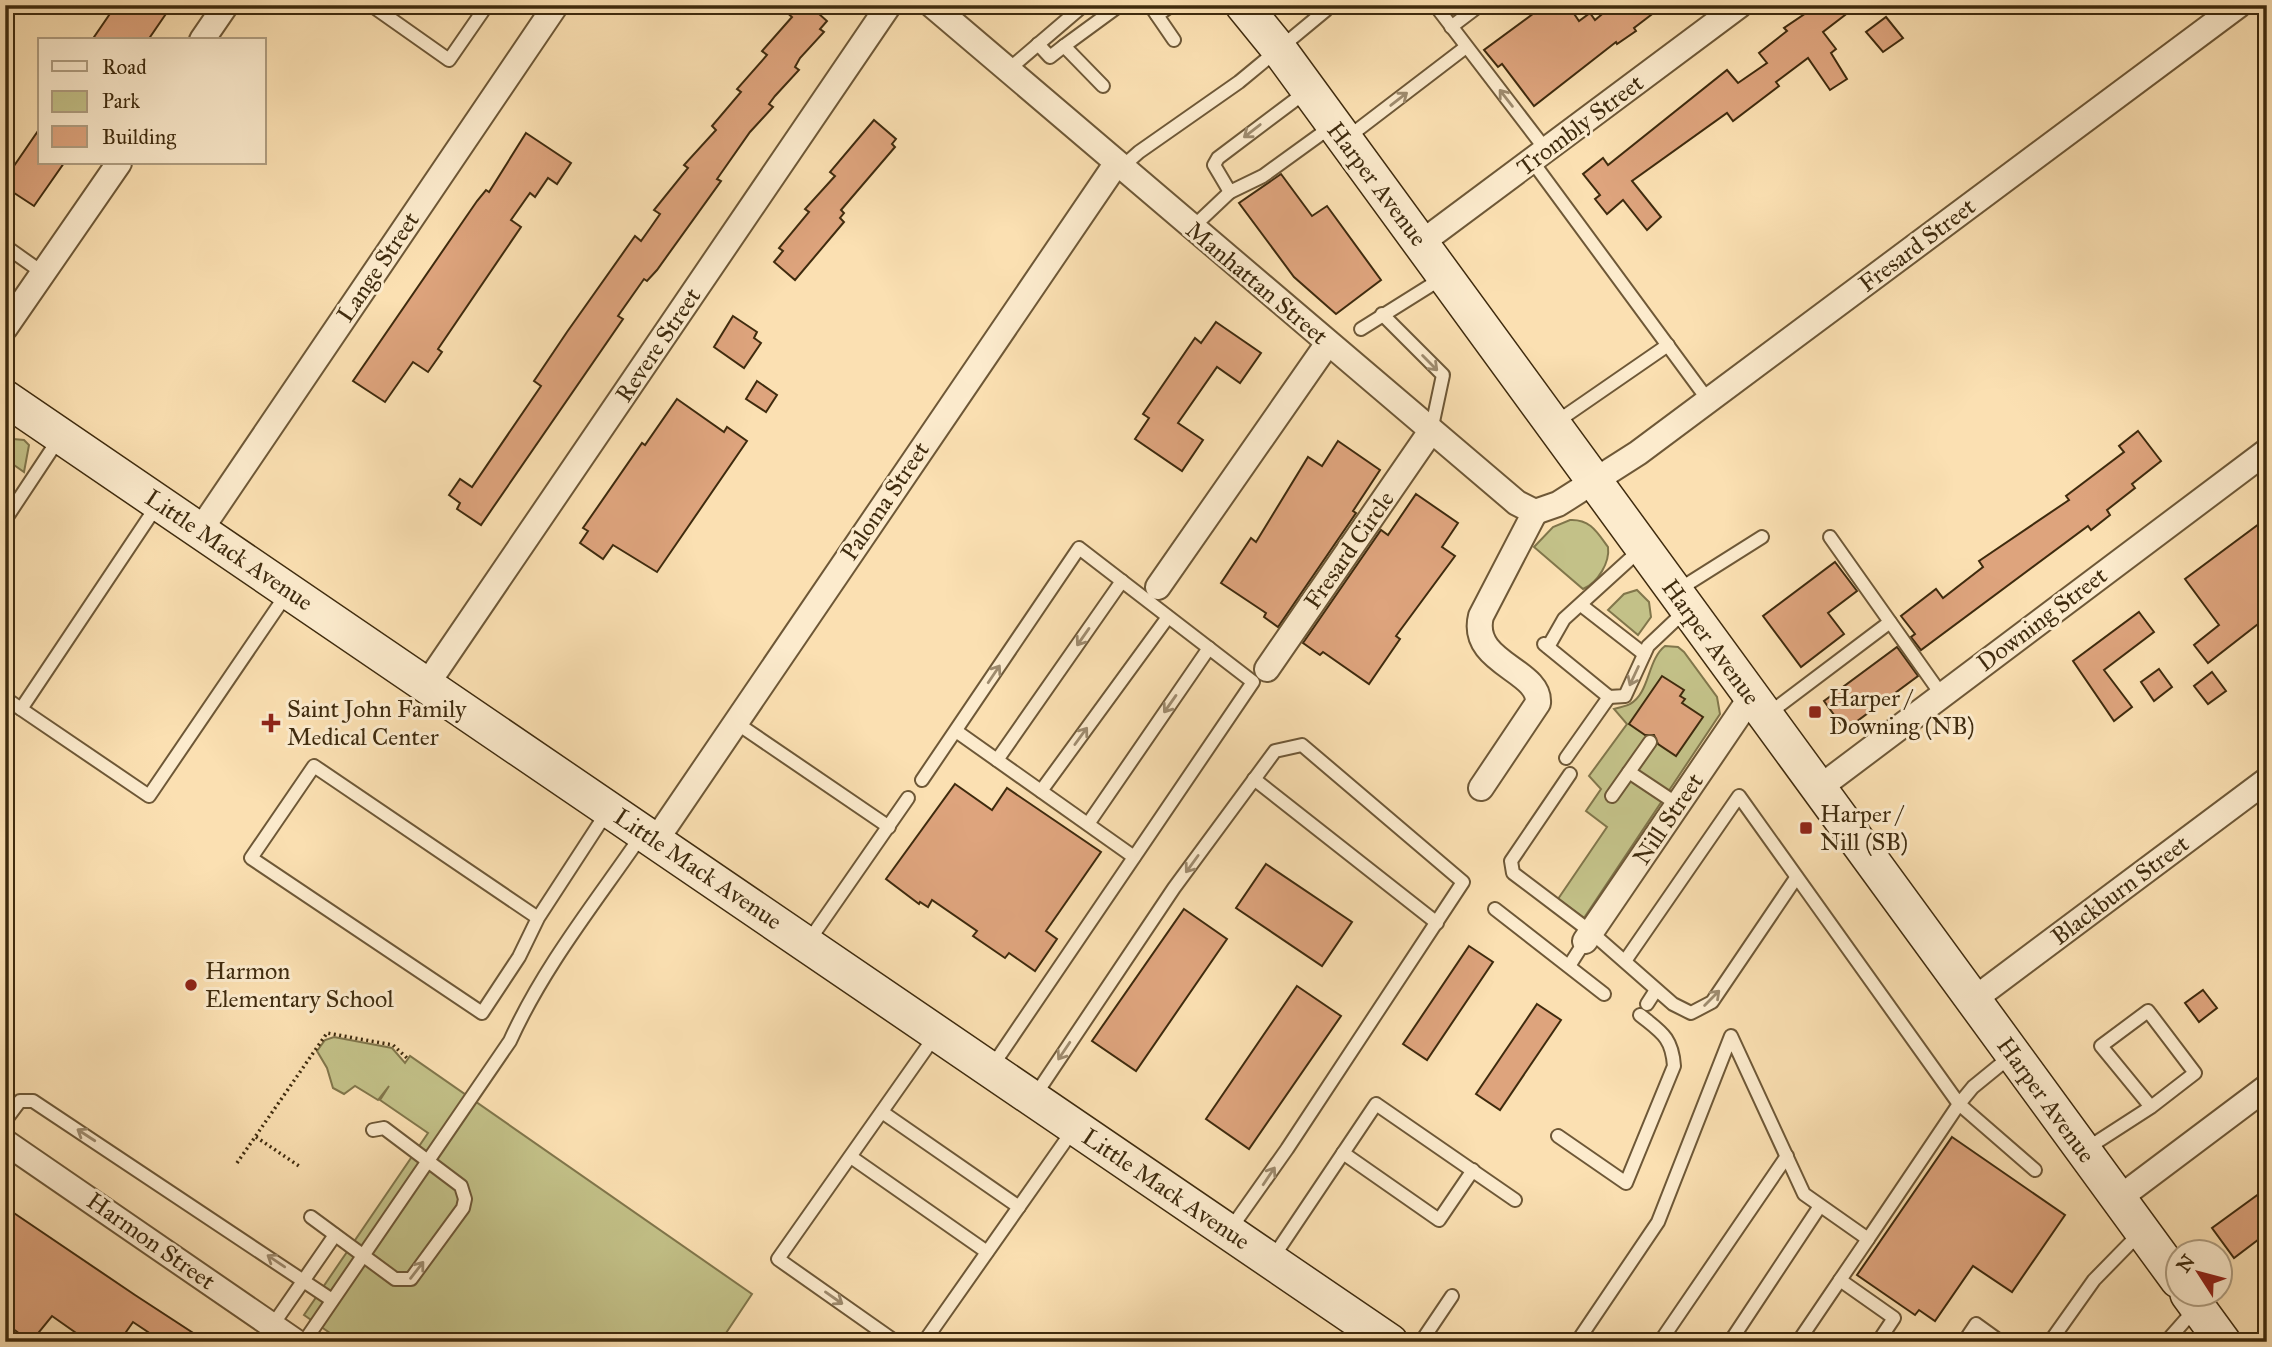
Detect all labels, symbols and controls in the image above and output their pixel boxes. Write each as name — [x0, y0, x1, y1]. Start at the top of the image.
legend — [38, 38, 266, 164]
text: Road — [102, 54, 147, 80]
street label: Trombly Street — [1511, 67, 1650, 182]
text: Park — [102, 88, 140, 114]
one-way arrow — [1499, 90, 1514, 108]
one-way arrow — [1389, 92, 1407, 107]
street label: Harper Avenue — [1320, 116, 1434, 252]
text: Building — [102, 124, 176, 150]
one-way arrow — [1244, 124, 1262, 139]
street label: Fresard Street — [1853, 191, 1982, 299]
street label: Lange Street — [330, 206, 426, 328]
street label: Manhattan Street — [1180, 215, 1335, 351]
street label: Revere Street — [609, 282, 707, 408]
one-way arrow — [1422, 354, 1439, 371]
street label: Paloma Street — [834, 435, 936, 566]
street label: Little Mack Avenue — [139, 483, 319, 617]
street label: Fresard Circle — [1297, 485, 1401, 615]
street label: Downing Street — [1971, 560, 2113, 678]
street label: Harper Avenue — [1655, 573, 1767, 711]
one-way arrow — [1076, 627, 1090, 646]
one-way arrow — [987, 665, 1001, 684]
one-way arrow — [1627, 665, 1640, 686]
place label: Harper / Downing (NB) — [1829, 683, 1975, 741]
place label: Saint John Family Medical Center — [287, 694, 467, 752]
one-way arrow — [1163, 694, 1177, 713]
marker: Harper / Downing (NB) — [1807, 704, 1823, 720]
marker: Saint John Family Medical Center — [261, 713, 281, 733]
one-way arrow — [1074, 727, 1089, 746]
street label: Nill Street — [1626, 767, 1710, 871]
place label: Harper / Nill (SB) — [1820, 799, 1908, 857]
street label: Little Mack Avenue — [608, 802, 788, 936]
marker: Harper / Nill (SB) — [1798, 820, 1814, 836]
street label: Blackburn Street — [2045, 828, 2195, 952]
one-way arrow — [1185, 854, 1200, 872]
place label: Harmon Elementary School — [205, 956, 394, 1014]
marker: Harmon Elementary School — [183, 977, 199, 993]
one-way arrow — [1703, 989, 1720, 1007]
street label: Harper Avenue — [1990, 1031, 2102, 1169]
one-way arrow — [1057, 1041, 1071, 1061]
street label: Little Mack Avenue — [1076, 1122, 1256, 1256]
one-way arrow — [77, 1128, 96, 1143]
one-way arrow — [1262, 1167, 1276, 1186]
street label: Harmon Street — [81, 1186, 221, 1297]
north arrow — [2164, 1238, 2234, 1308]
text: N — [2172, 1250, 2200, 1277]
one-way arrow — [266, 1254, 286, 1268]
one-way arrow — [410, 1261, 425, 1280]
one-way arrow — [824, 1291, 843, 1305]

